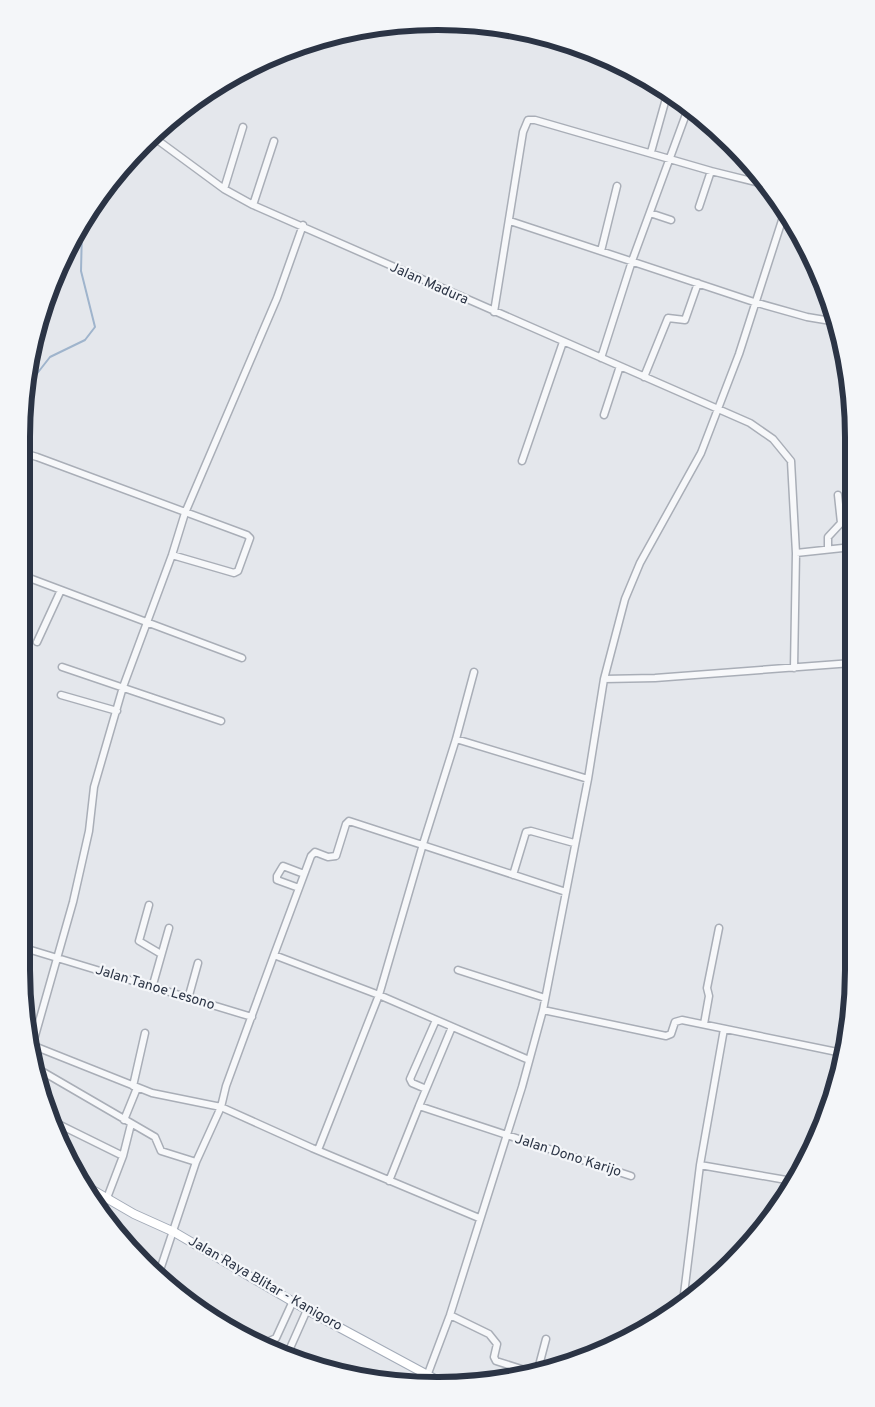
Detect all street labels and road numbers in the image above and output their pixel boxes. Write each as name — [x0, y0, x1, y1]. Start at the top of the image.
street label: Jalan Madura — [387, 259, 471, 309]
street label: Jalan Tanoe Lesono — [93, 962, 217, 1014]
street label: Jalan Dono Karijo — [513, 1131, 624, 1181]
street label: Jalan Raya Blitar - Kanigoro — [185, 1233, 345, 1335]

